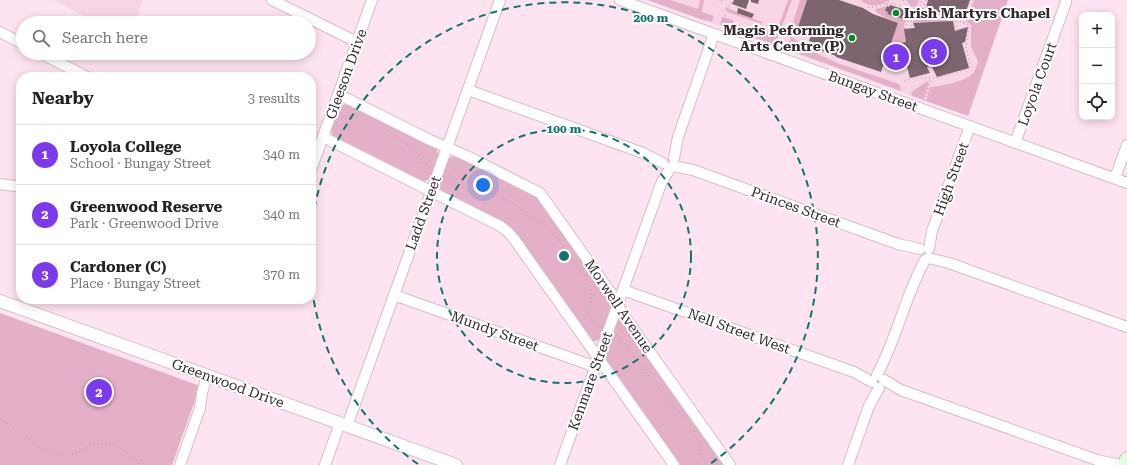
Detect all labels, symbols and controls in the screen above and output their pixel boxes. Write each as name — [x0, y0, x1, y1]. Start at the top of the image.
place label: Irish Martyrs Chapel — [904, 5, 1051, 21]
marker: Irish Martyrs Chapel — [891, 8, 901, 18]
text: 200 m — [634, 11, 669, 25]
map controls — [1079, 12, 1115, 120]
button: + — [1079, 12, 1115, 48]
search box — [16, 16, 316, 60]
place label: Magis Peforming Arts Centre (P) — [723, 22, 844, 54]
street label: Gleeson Drive — [322, 26, 370, 121]
icon: search — [30, 27, 52, 49]
text: Search here — [62, 29, 148, 47]
marker: Magis Peforming Arts Centre (P) — [847, 33, 857, 43]
pin: 3 — [921, 37, 947, 67]
street label: Loyola Court — [1014, 40, 1060, 128]
pin: 1 — [883, 42, 909, 72]
button: − — [1079, 48, 1115, 84]
street label: Bungay Street — [826, 67, 920, 115]
button: locate — [1079, 84, 1115, 120]
text: Nearby — [32, 88, 94, 108]
text: 3 results — [248, 91, 300, 106]
text: 100 m — [547, 122, 582, 136]
text: Loyola College — [70, 138, 182, 156]
street label: High Street — [930, 140, 972, 218]
text: 1 — [41, 147, 49, 162]
text: 340 m — [263, 147, 300, 162]
text: School · Bungay Street — [70, 156, 211, 171]
street label: Ladd Street — [402, 174, 444, 252]
your location — [473, 175, 493, 195]
street label: Princes Street — [749, 183, 843, 231]
text: Greenwood Reserve — [70, 198, 222, 216]
text: 2 — [41, 207, 49, 222]
text: 340 m — [263, 207, 300, 222]
text: Park · Greenwood Drive — [70, 216, 219, 231]
centre of rings — [557, 249, 571, 263]
street label: Morwell Avenue — [582, 256, 656, 356]
text: Cardoner (C) — [70, 258, 166, 276]
text: 3 — [41, 267, 49, 282]
text: 370 m — [263, 267, 300, 282]
text: Place · Bungay Street — [70, 276, 201, 291]
street label: Nell Street West — [686, 305, 792, 357]
street label: Mundy Street — [449, 308, 541, 354]
street label: Kenmare Street — [565, 329, 615, 433]
street label: Greenwood Drive — [170, 355, 287, 411]
pin: 2 — [86, 377, 112, 407]

